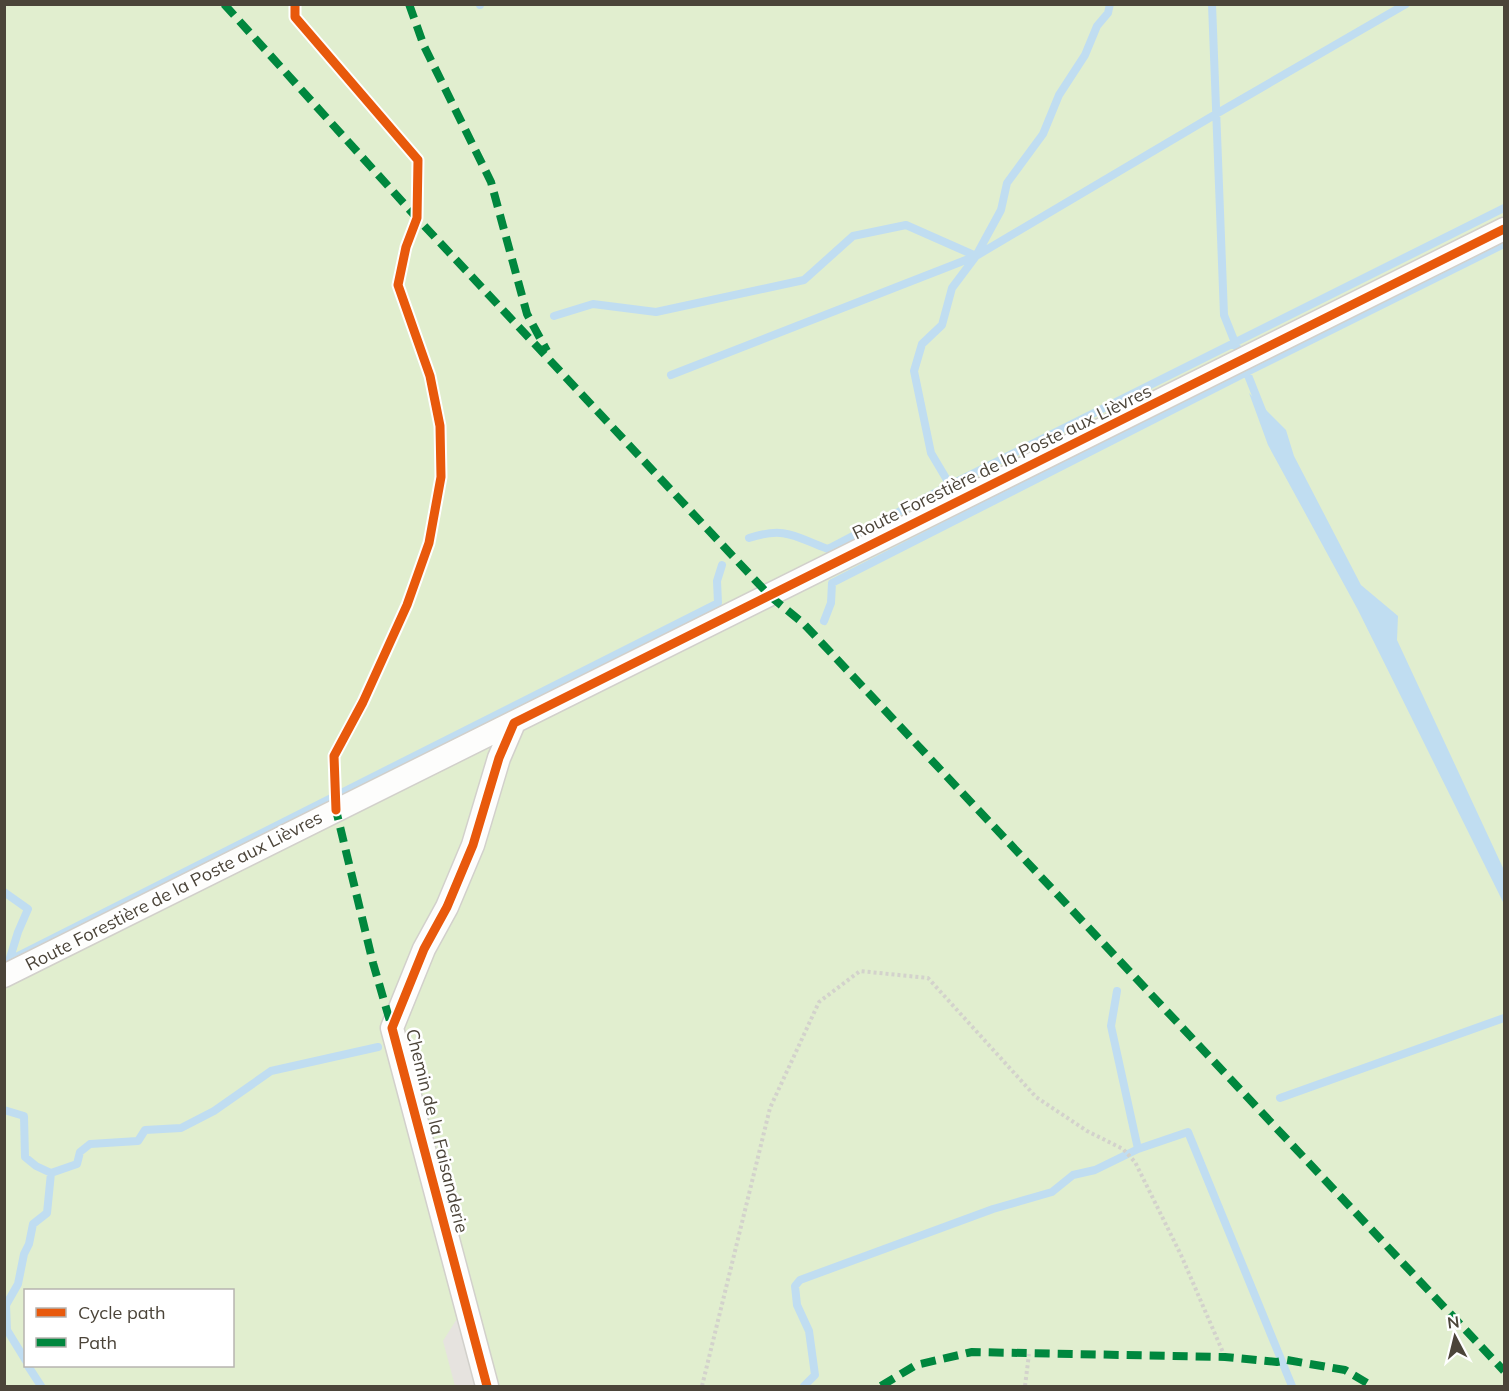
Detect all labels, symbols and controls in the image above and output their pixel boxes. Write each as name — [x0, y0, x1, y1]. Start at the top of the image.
street label: Route Forestière de la Poste aux Lièvres — [848, 379, 1155, 544]
street label: Route Forestière de la Poste aux Lièvres — [21, 805, 326, 976]
street label: Chemin de la Faisanderie — [401, 1027, 474, 1235]
legend — [24, 1289, 234, 1367]
text: Cycle path — [78, 1301, 165, 1324]
north arrow — [1425, 1307, 1485, 1367]
text: N — [1446, 1311, 1460, 1333]
text: Path — [78, 1331, 117, 1354]

